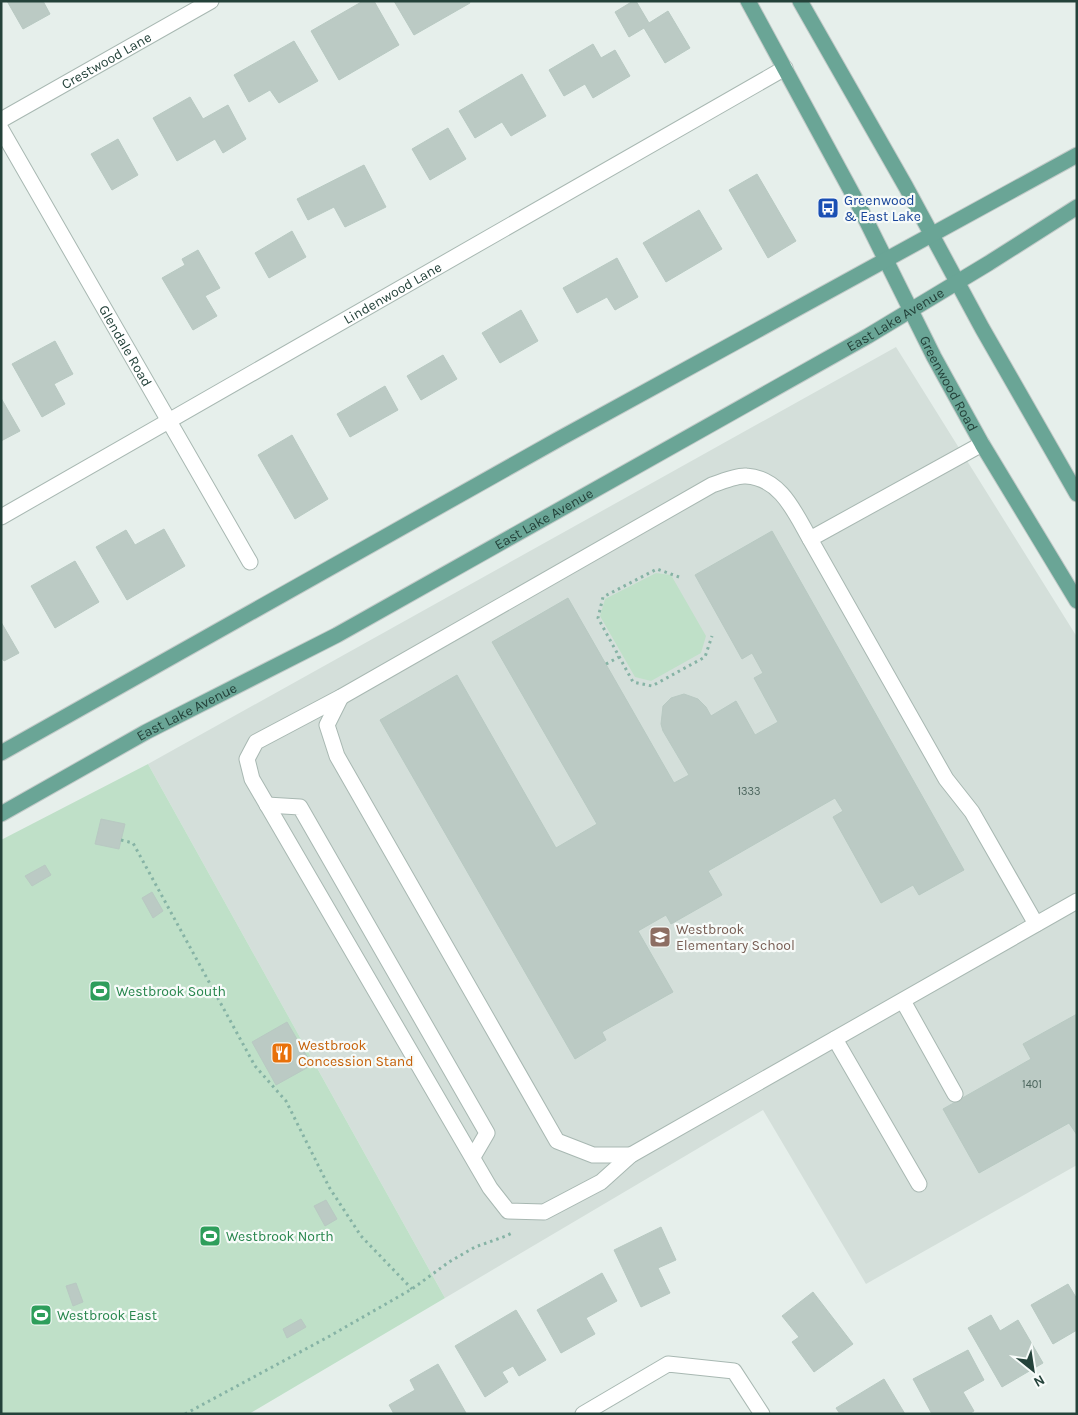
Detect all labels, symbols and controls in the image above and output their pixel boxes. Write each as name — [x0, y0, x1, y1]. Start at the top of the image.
street label: Crestwood Lane — [58, 28, 154, 93]
place label: Greenwood & East Lake — [844, 192, 921, 225]
bus stop icon: Greenwood & East Lake — [816, 196, 840, 220]
street label: Lindenwood Lane — [340, 258, 444, 328]
street label: East Lake Avenue — [843, 284, 947, 355]
street label: Glendale Road — [95, 302, 156, 390]
street label: Greenwood Road — [916, 333, 982, 434]
street label: East Lake Avenue — [491, 484, 596, 553]
street label: East Lake Avenue — [133, 679, 240, 744]
house number: 1333 — [737, 785, 761, 798]
place label: Westbrook Elementary School — [676, 921, 795, 954]
school or university icon: Westbrook Elementary School — [648, 925, 672, 949]
sports icon: Westbrook South — [88, 979, 112, 1003]
place label: Westbrook South — [116, 983, 226, 1000]
place label: Westbrook Concession Stand — [298, 1037, 414, 1070]
restaurant icon: Westbrook Concession Stand — [270, 1041, 294, 1065]
house number: 1401 — [1022, 1078, 1042, 1091]
sports icon: Westbrook North — [198, 1224, 222, 1248]
place label: Westbrook North — [226, 1228, 334, 1245]
sports icon: Westbrook East — [29, 1303, 53, 1327]
place label: Westbrook East — [57, 1307, 157, 1324]
north arrow — [1008, 1345, 1058, 1395]
text: N — [1031, 1371, 1048, 1391]

